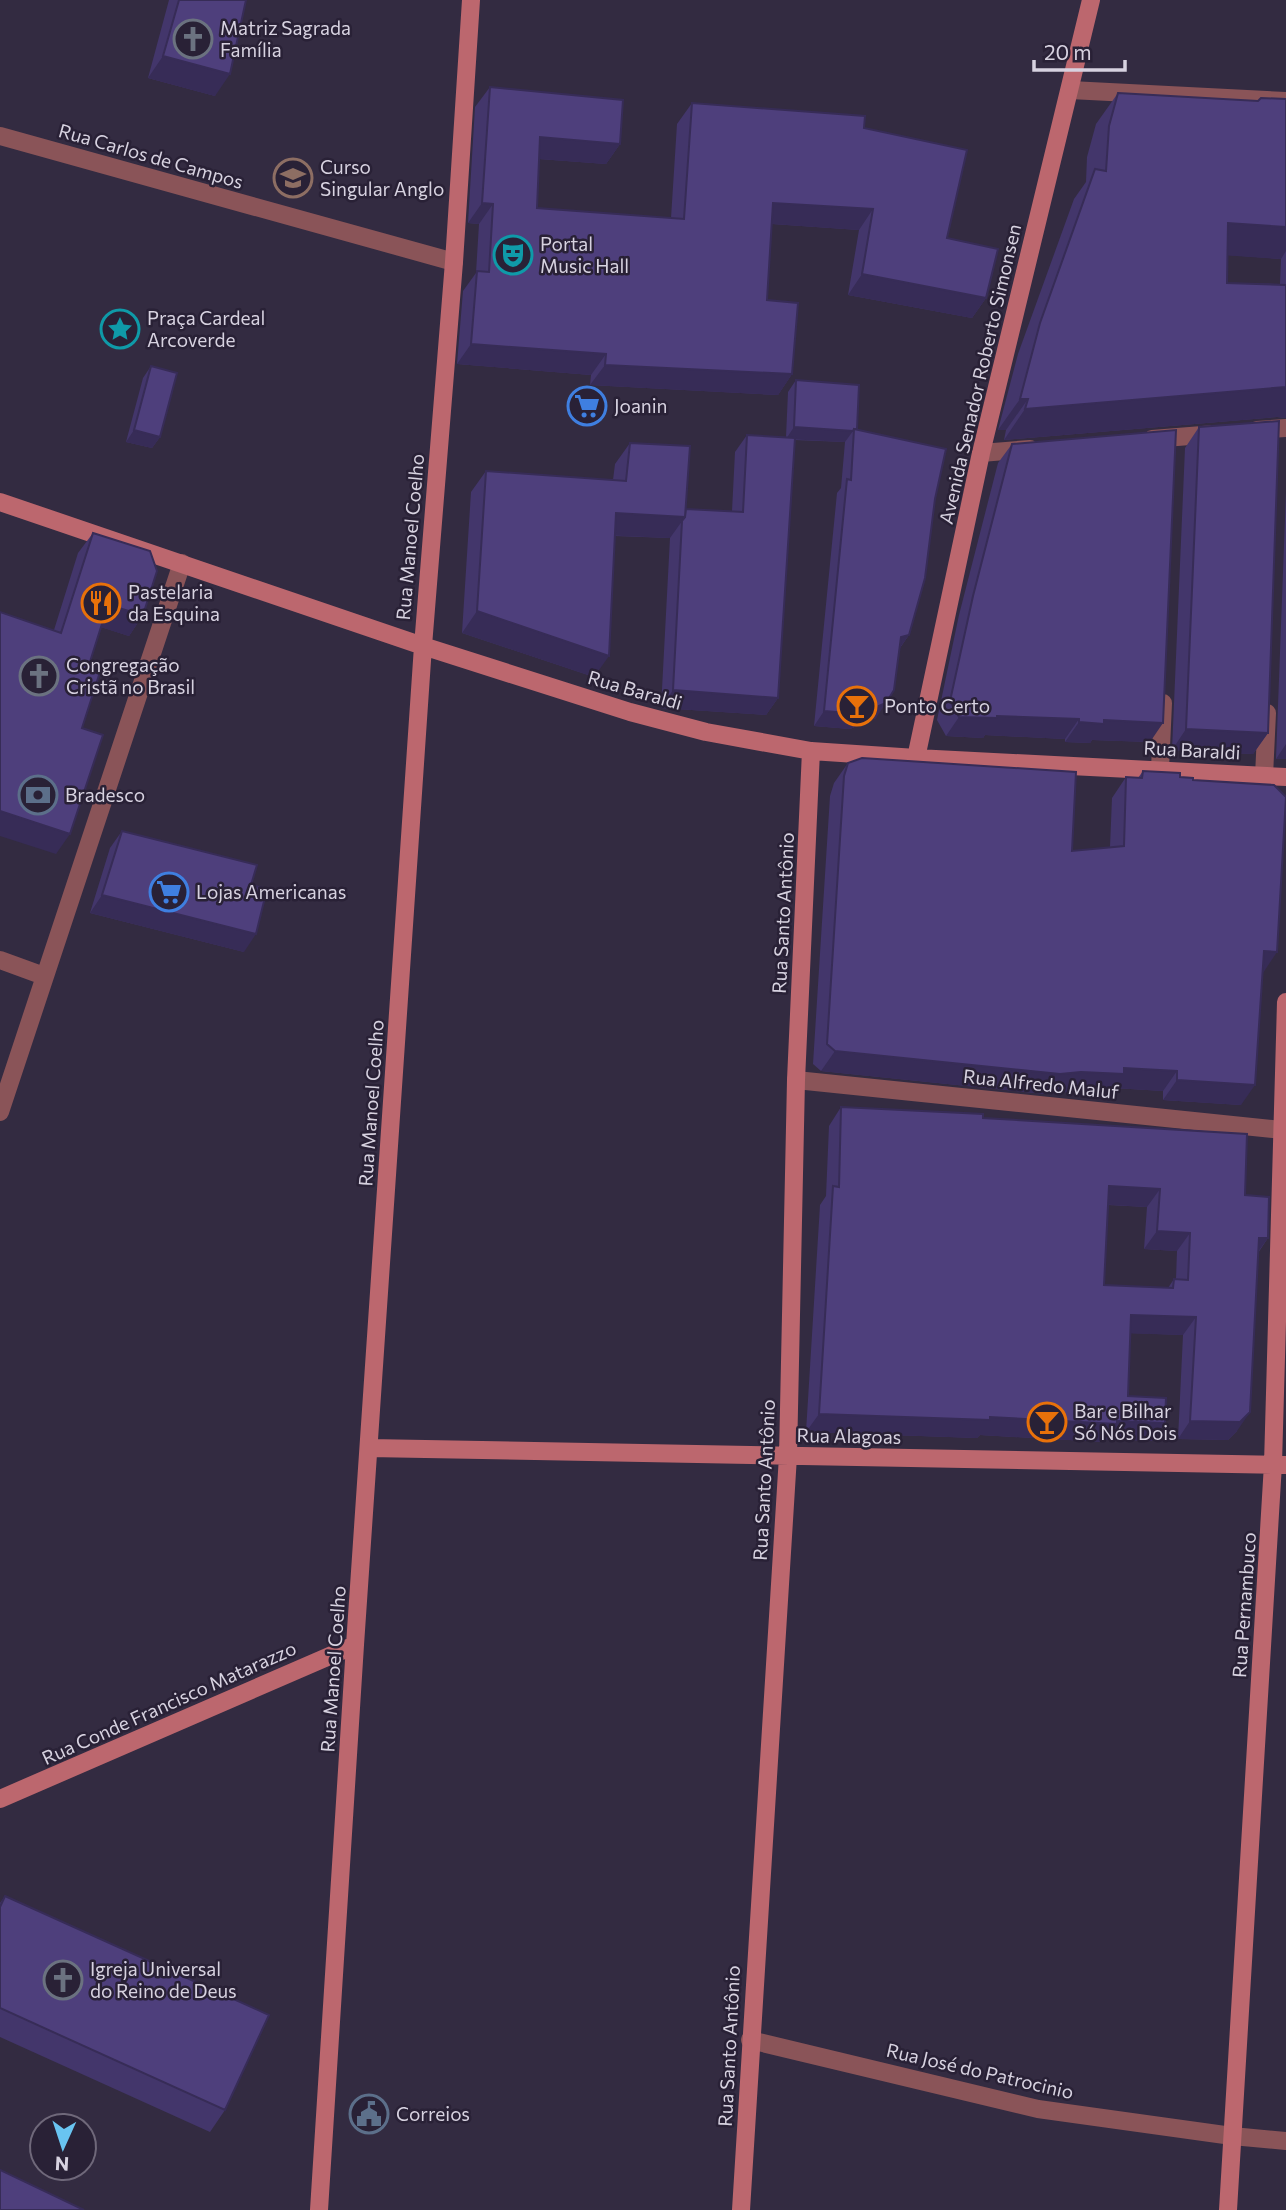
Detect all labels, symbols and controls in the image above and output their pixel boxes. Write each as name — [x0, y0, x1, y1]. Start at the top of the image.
place label: Matriz Sagrada Família — [220, 16, 351, 61]
church icon: Matriz Sagrada Família — [172, 18, 214, 60]
scale bar — [1034, 28, 1125, 72]
text: 20 m — [1044, 39, 1092, 64]
street label: Rua Carlos de Campos — [56, 118, 246, 193]
place label: Curso Singular Anglo — [320, 155, 444, 200]
school or university icon: Curso Singular Anglo — [272, 157, 314, 199]
street label: Avenida Senador Roberto Simonsen — [934, 222, 1025, 526]
place label: Portal Music Hall — [540, 232, 629, 277]
theatre icon: Portal Music Hall — [492, 234, 534, 276]
place label: Praça Cardeal Arcoverde — [147, 306, 265, 351]
place icon: Praça Cardeal Arcoverde — [99, 308, 141, 350]
supermarket icon: Joanin — [566, 385, 608, 427]
place label: Joanin — [614, 394, 667, 417]
street label: Rua Manoel Coelho — [391, 453, 428, 621]
place label: Pastelaria da Esquina — [128, 580, 220, 625]
restaurant icon: Pastelaria da Esquina — [80, 582, 122, 624]
place label: Congregação Cristã no Brasil — [66, 653, 195, 698]
church icon: Congregação Cristã no Brasil — [18, 655, 60, 697]
street label: Rua Baraldi — [585, 665, 685, 714]
bar icon: Ponto Certo — [836, 685, 878, 727]
place label: Ponto Certo — [884, 694, 990, 717]
street label: Rua Baraldi — [1143, 735, 1241, 764]
bank icon: Bradesco — [17, 774, 59, 816]
place label: Bradesco — [65, 783, 145, 806]
street label: Rua Santo Antônio — [767, 832, 798, 994]
supermarket icon: Lojas Americanas — [148, 871, 190, 913]
place label: Lojas Americanas — [196, 880, 346, 903]
street label: Rua Manoel Coelho — [353, 1019, 388, 1187]
street label: Rua Alfredo Maluf — [962, 1064, 1121, 1103]
street label: Rua Santo Antônio — [748, 1399, 779, 1561]
place label: Bar e Bilhar Só Nós Dois — [1074, 1399, 1177, 1444]
bar icon: Bar e Bilhar Só Nós Dois — [1026, 1401, 1068, 1443]
street label: Rua Alagoas — [796, 1423, 902, 1448]
street label: Rua Pernambuco — [1227, 1531, 1260, 1679]
street label: Rua Manoel Coelho — [315, 1585, 350, 1753]
street label: Rua Conde Francisco Matarazzo — [38, 1636, 300, 1769]
place label: Igreja Universal do Reino de Deus — [90, 1957, 237, 2002]
church icon: Igreja Universal do Reino de Deus — [42, 1959, 84, 2001]
street label: Rua Santo Antônio — [713, 1965, 744, 2127]
street label: Rua José do Patrocinio — [884, 2038, 1076, 2103]
public building icon: Correios — [348, 2093, 390, 2135]
place label: Correios — [396, 2102, 470, 2125]
north arrow — [28, 2112, 98, 2182]
text: N — [54, 2153, 70, 2176]

